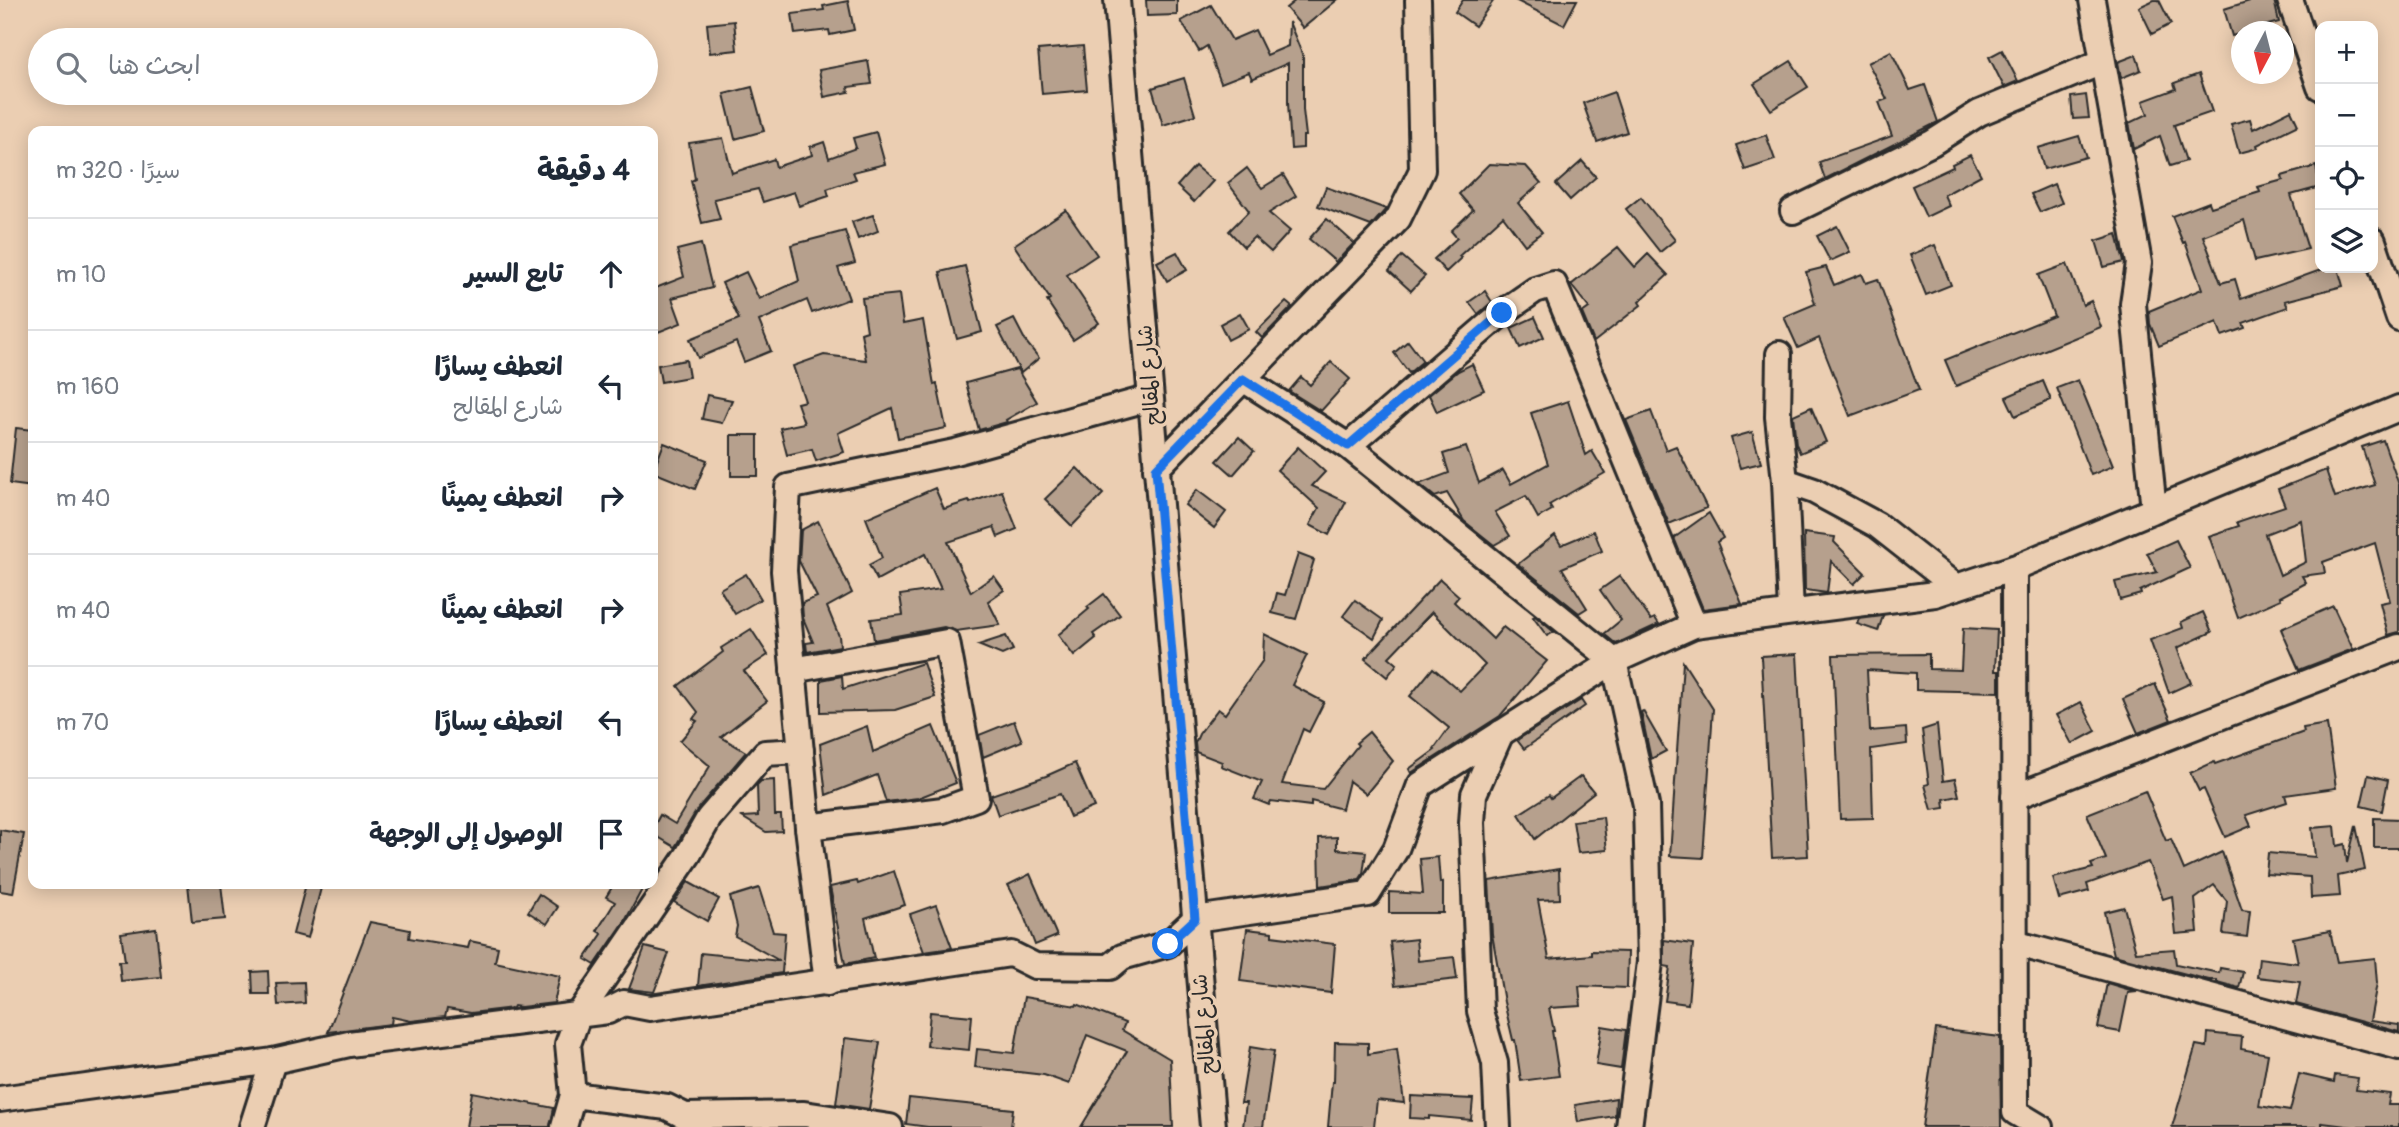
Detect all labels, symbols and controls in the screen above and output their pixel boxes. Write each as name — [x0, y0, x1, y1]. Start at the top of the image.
north arrow — [2231, 21, 2294, 84]
map controls — [2315, 21, 2378, 273]
button: + — [2315, 21, 2378, 84]
search box — [28, 28, 658, 105]
icon: search — [52, 48, 90, 86]
text: ابحث هنا — [108, 50, 201, 82]
button: − — [2315, 84, 2378, 147]
button: locate — [2315, 147, 2378, 210]
text: 4 دقيقة — [537, 152, 630, 189]
text: سيرًا · 320 m — [56, 156, 180, 185]
button: layers — [2315, 210, 2378, 273]
icon: ahead — [592, 255, 630, 293]
text: تابع السير — [465, 258, 563, 290]
text: 10 m — [56, 260, 106, 289]
route end — [1486, 297, 1517, 328]
street label: شارع المقالح — [1131, 324, 1168, 426]
text: انعطف يسارًا — [434, 351, 563, 383]
icon: left — [592, 367, 630, 405]
text: 160 m — [56, 372, 120, 401]
text: شارع المقالح — [453, 392, 563, 421]
icon: right — [592, 479, 630, 517]
text: انعطف يمينًا — [441, 482, 563, 514]
text: 40 m — [56, 484, 111, 513]
icon: right — [592, 591, 630, 629]
text: انعطف يمينًا — [441, 594, 563, 626]
text: 40 m — [56, 596, 111, 625]
icon: left — [592, 703, 630, 741]
text: انعطف يسارًا — [434, 706, 563, 738]
text: 70 m — [56, 708, 109, 737]
icon: arrive — [592, 815, 630, 853]
text: الوصول إلى الوجهة — [369, 818, 563, 850]
route start — [1152, 928, 1183, 959]
street label: شارع المقالح — [1186, 973, 1223, 1075]

